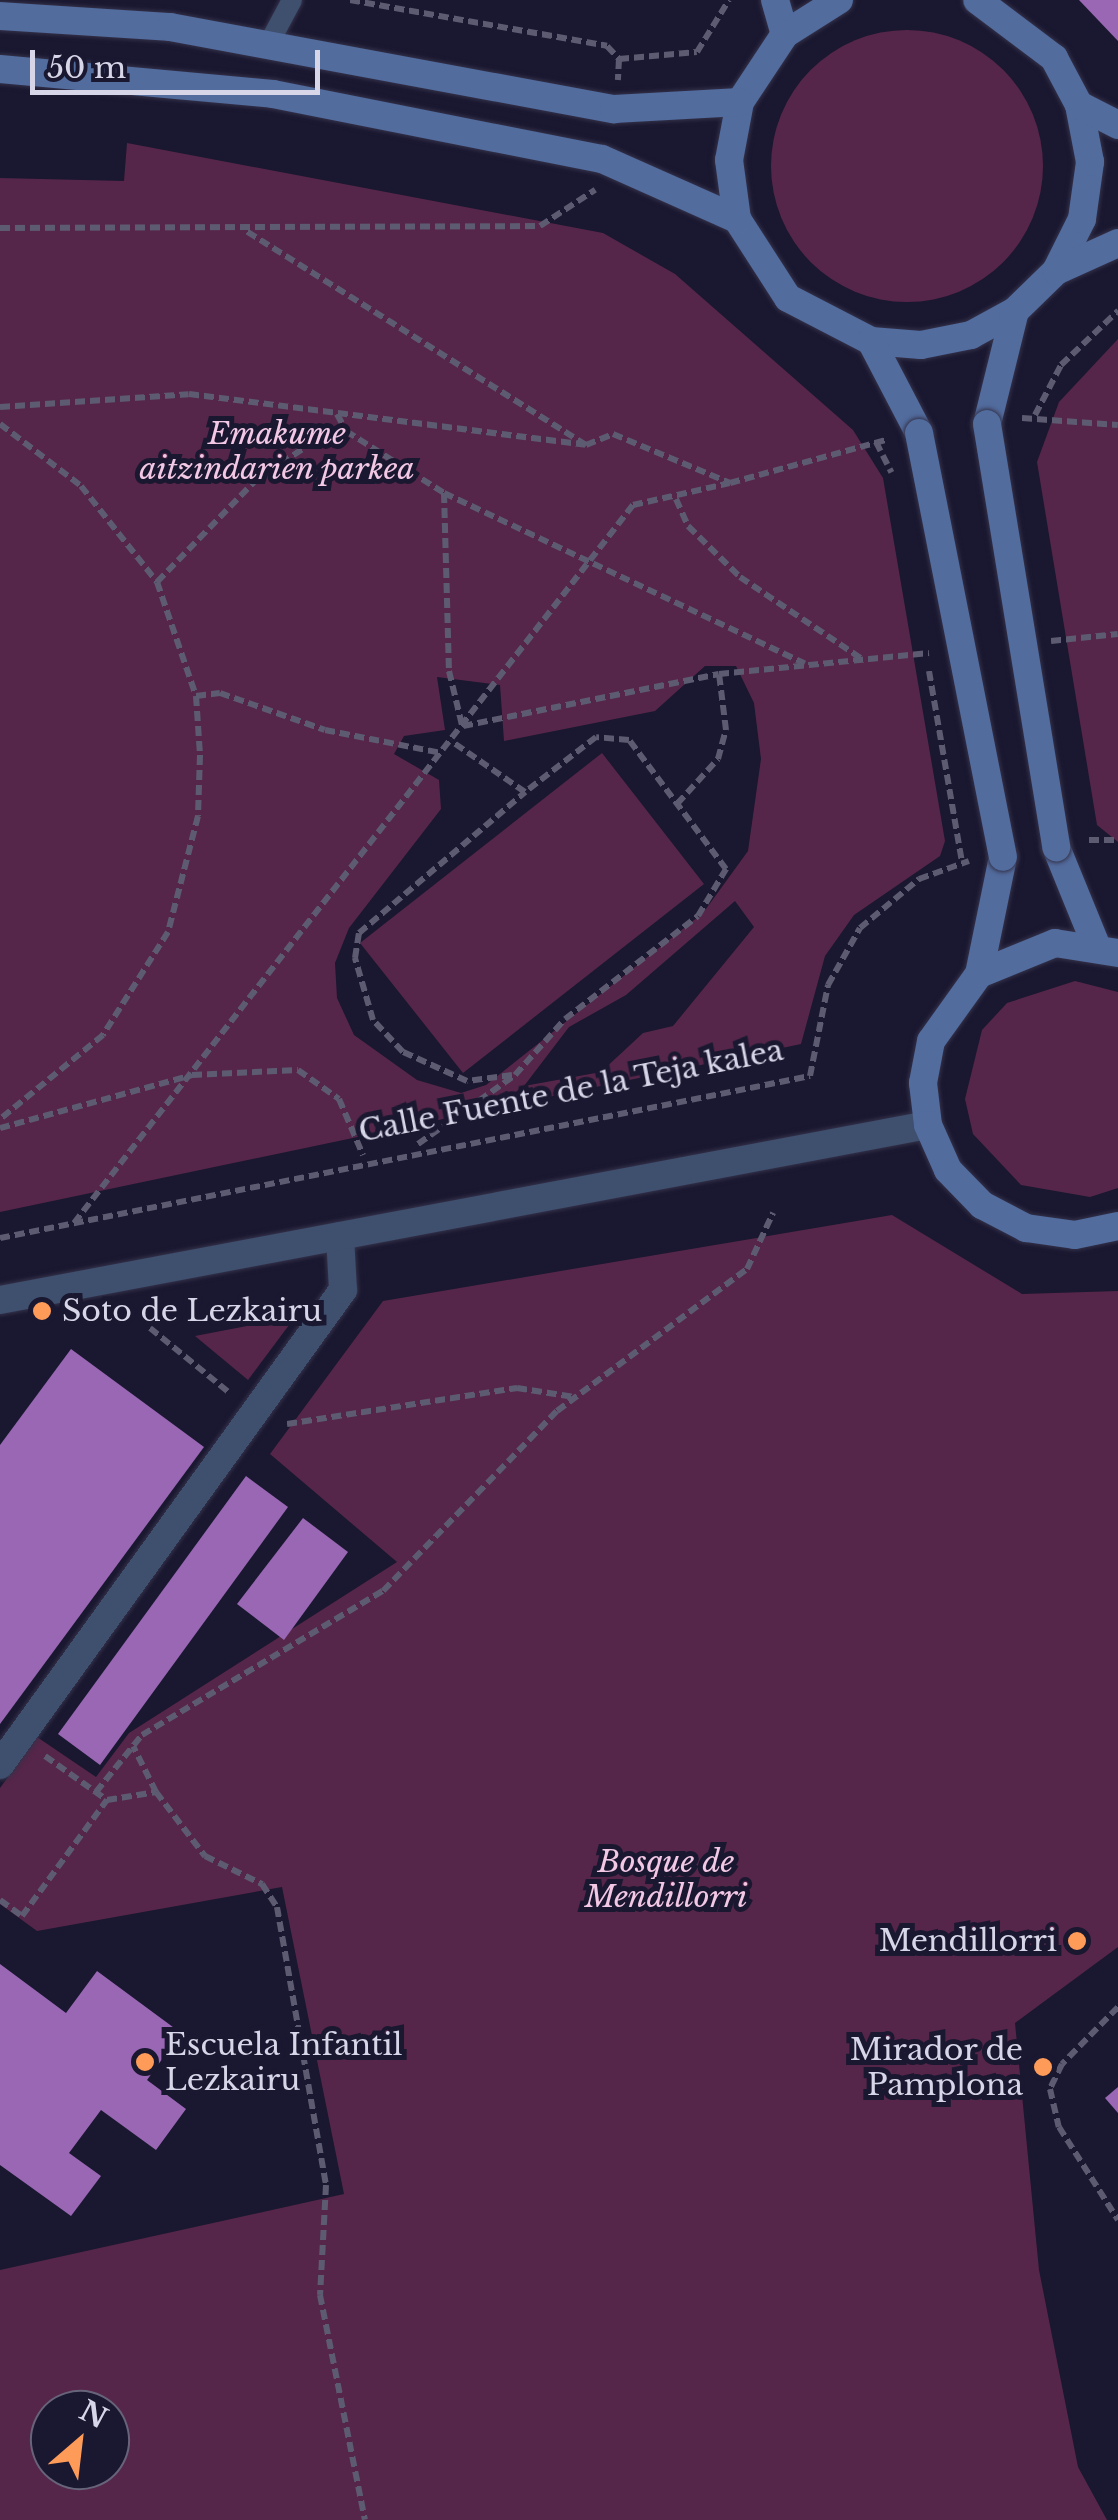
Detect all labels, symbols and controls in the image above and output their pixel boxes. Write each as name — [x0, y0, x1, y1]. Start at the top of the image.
scale bar — [35, 30, 325, 92]
text: 50 m — [47, 49, 126, 86]
park label: Emakume aitzindarien parkea — [139, 416, 415, 486]
street label: Calle Fuente de la Teja kalea — [355, 1032, 787, 1150]
place label: Soto de Lezkairu — [62, 1293, 322, 1329]
marker: Soto de Lezkairu — [31, 1300, 53, 1322]
park label: Bosque de Mendillorri — [585, 1844, 747, 1914]
place label: Mendillorri — [879, 1923, 1057, 1959]
marker: Mendillorri — [1066, 1930, 1088, 1952]
place label: Escuela Infantil Lezkairu — [165, 2027, 403, 2098]
place label: Mirador de Pamplona — [849, 2032, 1023, 2102]
marker: Escuela Infantil Lezkairu — [134, 2051, 156, 2073]
marker: Mirador de Pamplona — [1032, 2056, 1054, 2078]
north arrow — [30, 2390, 130, 2490]
text: N — [74, 2393, 113, 2436]

